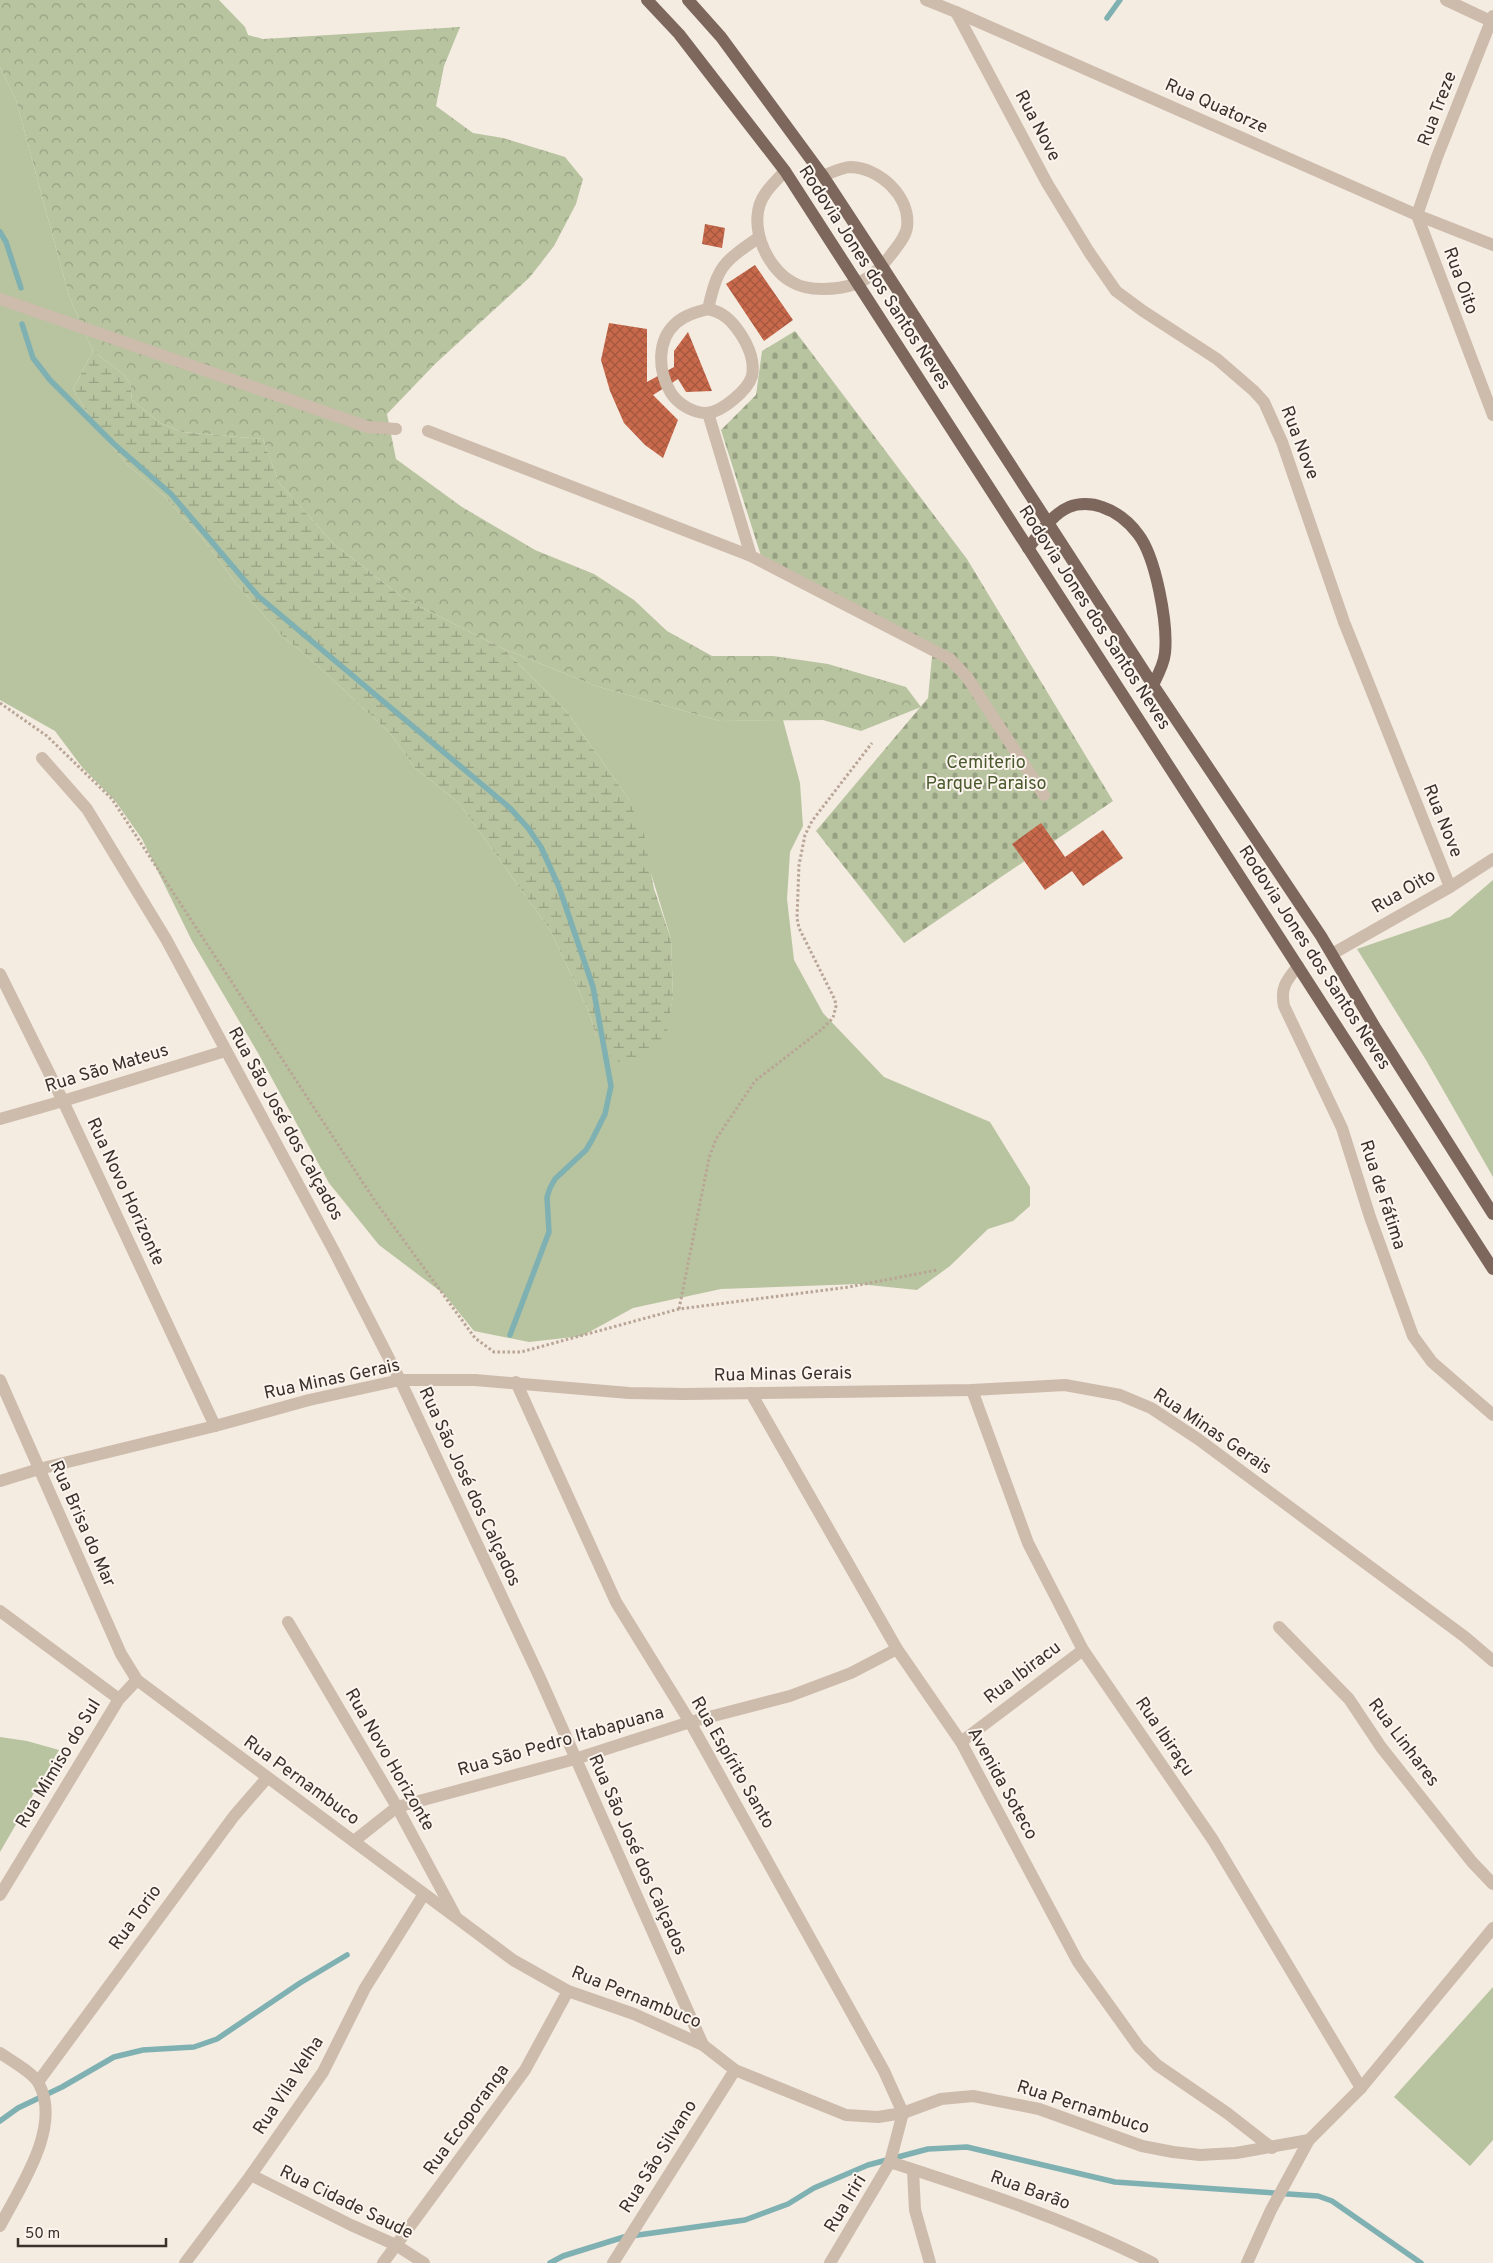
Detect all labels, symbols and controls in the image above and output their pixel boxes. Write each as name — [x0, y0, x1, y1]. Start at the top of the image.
street label: Rua Treze — [1413, 68, 1463, 150]
street label: Rua Quatorze — [1161, 74, 1271, 140]
street label: Rua Nove — [1009, 87, 1065, 165]
street label: Rodovia Jones dos Santos Neves — [793, 161, 955, 395]
street label: Rua Oito — [1437, 244, 1483, 318]
street label: Rua Nove — [1274, 403, 1324, 483]
street label: Rodovia Jones dos Santos Neves — [1013, 501, 1175, 735]
park label: Cemiterio Parque Paraiso — [926, 752, 1047, 796]
street label: Rua Nove — [1417, 781, 1467, 861]
street label: Rodovia Jones dos Santos Neves — [1233, 841, 1395, 1075]
street label: Rua Oito — [1368, 865, 1440, 919]
street label: Rua São José dos Calçados — [222, 1023, 348, 1225]
street label: Rua São Mateus — [42, 1039, 172, 1099]
street label: Rua Novo Horizonte — [81, 1114, 169, 1270]
street label: Rua de Fátima — [1354, 1137, 1410, 1253]
street label: Rua Minas Gerais — [262, 1354, 402, 1406]
street label: Rua Minas Gerais — [714, 1362, 852, 1388]
street label: Rua São José dos Calçados — [413, 1384, 525, 1590]
street label: Rua Minas Gerais — [1148, 1384, 1276, 1480]
street label: Rua Brisa do Mar — [44, 1457, 120, 1591]
street label: Rua Ibiracu — [980, 1636, 1066, 1710]
street label: Rua Novo Horizonte — [339, 1685, 439, 1835]
street label: Rua Espírito Santo — [685, 1693, 779, 1833]
street label: Rua Ibiraçu — [1129, 1693, 1199, 1781]
street label: Rua Linhares — [1362, 1694, 1444, 1792]
street label: Rua Mimiso do Sul — [11, 1695, 107, 1833]
street label: Rua São Pedro Itabapuana — [455, 1702, 667, 1782]
street label: Avenida Soteco — [962, 1724, 1042, 1844]
street label: Rua Pernambuco — [238, 1731, 364, 1831]
street label: Rua São José dos Calçados — [582, 1751, 692, 1959]
street label: Rua Torio — [105, 1881, 167, 1955]
street label: Rua Pernambuco — [568, 1961, 704, 2035]
street label: Rua Vila Velha — [249, 2032, 329, 2140]
street label: Rua Ecoporanga — [419, 2060, 515, 2180]
street label: Rua Pernambuco — [1014, 2076, 1152, 2140]
street label: Rua São Silvano — [615, 2096, 703, 2218]
street label: Rua Cidade Saude — [275, 2161, 417, 2245]
street label: Rua Barão — [987, 2166, 1073, 2216]
street label: Rua Iriri — [820, 2171, 872, 2237]
scale bar — [18, 2216, 165, 2248]
text: 50 m — [25, 2225, 60, 2244]

